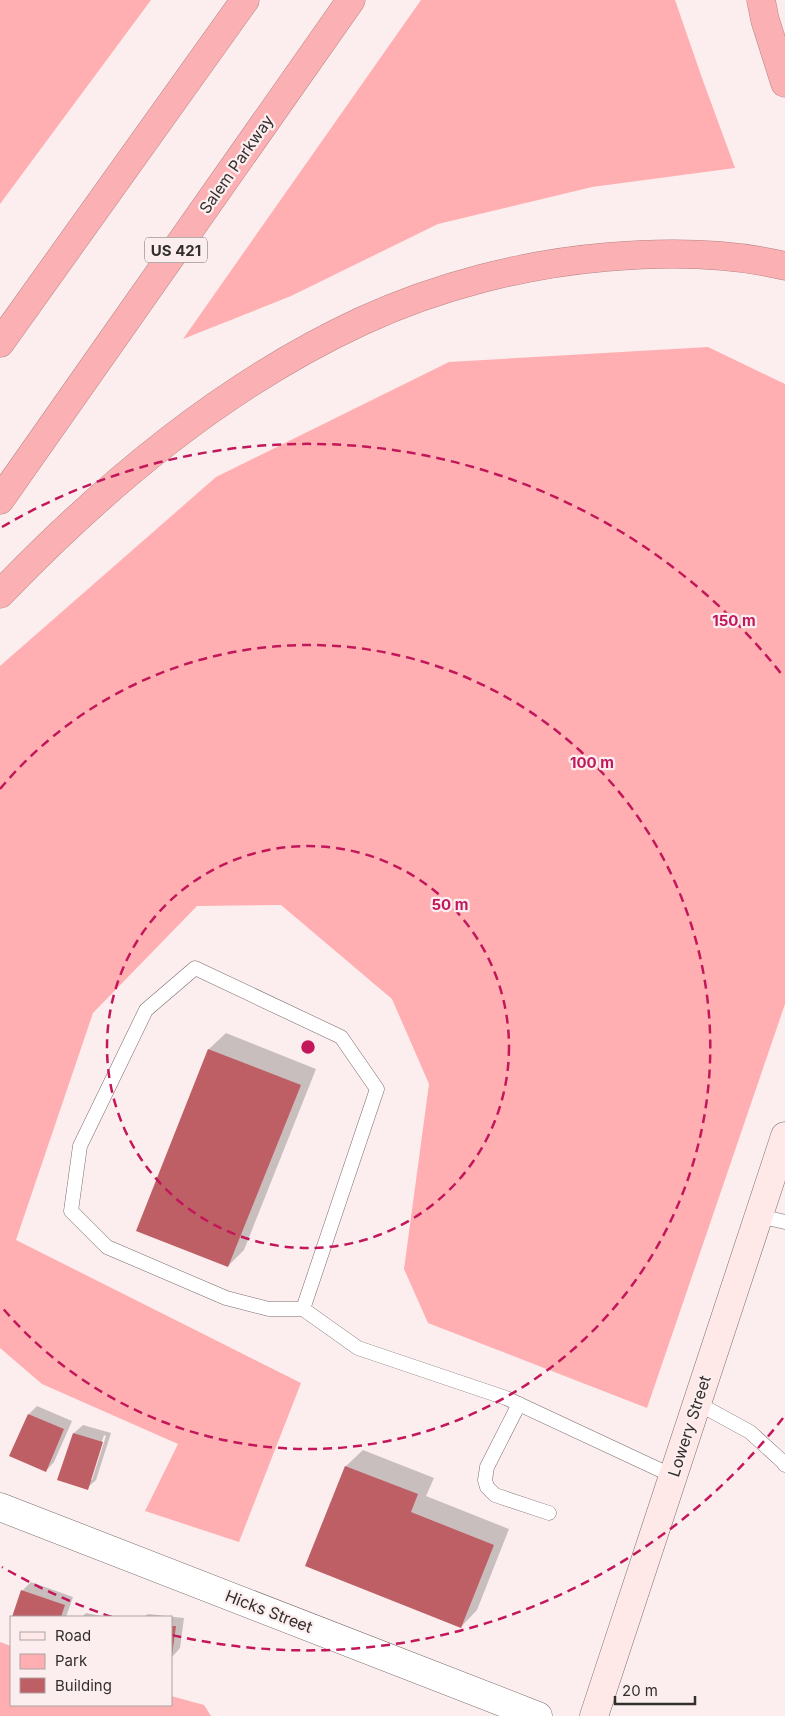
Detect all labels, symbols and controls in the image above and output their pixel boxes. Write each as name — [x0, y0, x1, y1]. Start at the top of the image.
street label: Salem Parkway — [195, 111, 277, 217]
road number: US 421 — [145, 238, 207, 262]
text: 150 m — [712, 611, 756, 630]
text: 100 m — [570, 753, 614, 772]
text: 50 m — [432, 895, 468, 914]
centre of rings — [299, 1038, 317, 1056]
street label: Lowery Street — [663, 1373, 715, 1479]
street label: Hicks Street — [223, 1585, 315, 1637]
legend — [10, 1616, 172, 1706]
text: Road — [55, 1626, 91, 1645]
text: Park — [55, 1651, 88, 1670]
scale bar — [615, 1674, 695, 1706]
text: Building — [55, 1676, 112, 1695]
text: 20 m — [622, 1681, 658, 1700]

